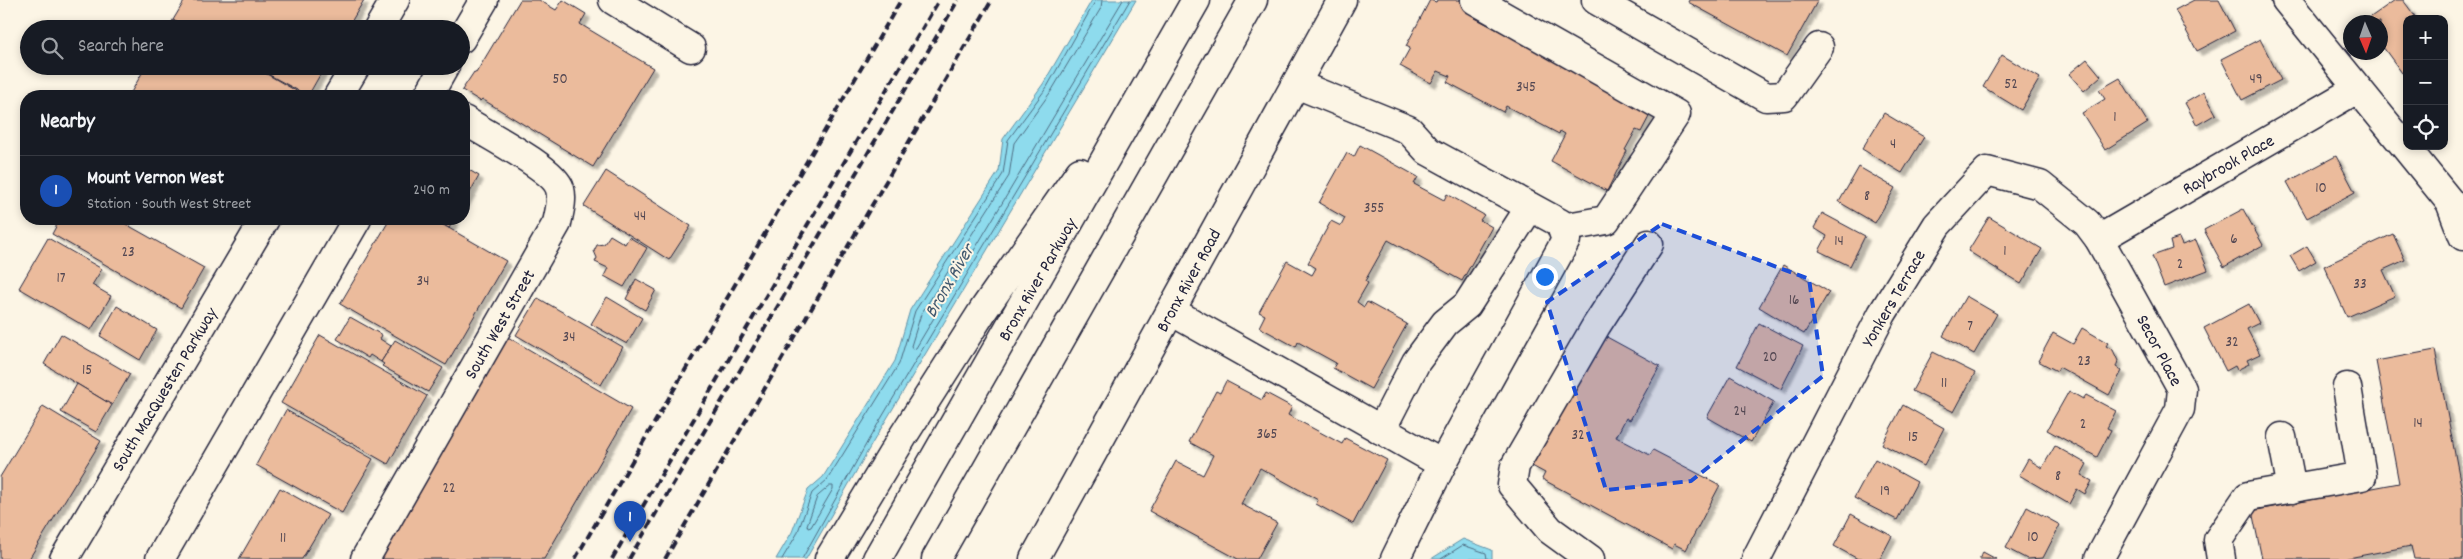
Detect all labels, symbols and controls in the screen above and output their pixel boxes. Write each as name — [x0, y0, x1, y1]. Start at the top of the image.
north arrow — [2343, 15, 2388, 60]
map controls — [2403, 15, 2448, 150]
button: + — [2403, 15, 2448, 60]
search box — [20, 20, 470, 75]
icon: search — [38, 34, 66, 62]
text: Search here — [78, 34, 164, 61]
button: − — [2403, 60, 2448, 105]
house number: 50 — [552, 69, 568, 91]
house number: 49 — [2249, 69, 2263, 91]
house number: 52 — [2004, 74, 2018, 96]
house number: 345 — [1516, 77, 1536, 99]
button: locate — [2403, 105, 2448, 150]
house number: 1 — [2113, 107, 2117, 129]
text: Nearby — [40, 108, 95, 138]
street label: Raybrook Place — [2179, 130, 2280, 203]
house number: 4 — [1890, 134, 1896, 156]
text: Mount Vernon West — [87, 166, 224, 193]
house number: 10 — [2315, 178, 2327, 200]
text: 1 — [54, 179, 58, 202]
text: 240 m — [413, 179, 450, 202]
house number: 8 — [1864, 186, 1870, 208]
text: Station · South West Street — [87, 193, 251, 216]
house number: 355 — [1364, 198, 1384, 220]
house number: 44 — [634, 206, 646, 228]
street label: Bronx River Parkway — [994, 213, 1085, 347]
street label: Bronx River Road — [1152, 225, 1229, 337]
house number: 6 — [2230, 229, 2238, 251]
house number: 14 — [1834, 231, 1844, 253]
water label: Bronx River — [919, 238, 984, 323]
house number: 1 — [2003, 241, 2007, 263]
house number: 23 — [121, 242, 135, 264]
street label: Yonkers Terrace — [1857, 246, 1933, 353]
house number: 2 — [2177, 254, 2183, 276]
your location — [1532, 264, 1558, 290]
street label: South West Street — [460, 265, 543, 385]
house number: 17 — [56, 268, 66, 290]
house number: 34 — [417, 271, 429, 293]
house number: 33 — [2353, 274, 2367, 296]
house number: 16 — [1789, 290, 1799, 312]
street label: South MacQuesten Parkway — [107, 303, 226, 477]
street label: Secor Place — [2128, 311, 2187, 392]
house number: 7 — [1967, 316, 1973, 338]
house number: 34 — [563, 327, 575, 349]
house number: 32 — [2225, 332, 2239, 354]
house number: 20 — [1763, 347, 1777, 369]
house number: 23 — [2077, 351, 2091, 373]
house number: 15 — [82, 360, 92, 382]
house number: 11 — [1941, 373, 1947, 395]
house number: 24 — [1734, 401, 1746, 423]
house number: 14 — [2413, 413, 2423, 435]
house number: 2 — [2080, 414, 2086, 436]
house number: 365 — [1257, 424, 1278, 446]
house number: 32 — [1571, 425, 1585, 447]
house number: 15 — [1908, 427, 1918, 449]
house number: 8 — [2055, 466, 2061, 488]
house number: 22 — [442, 478, 456, 500]
house number: 19 — [1880, 481, 1890, 503]
pin: 1 — [614, 501, 646, 542]
house number: 10 — [2027, 527, 2039, 549]
house number: 11 — [280, 528, 286, 550]

